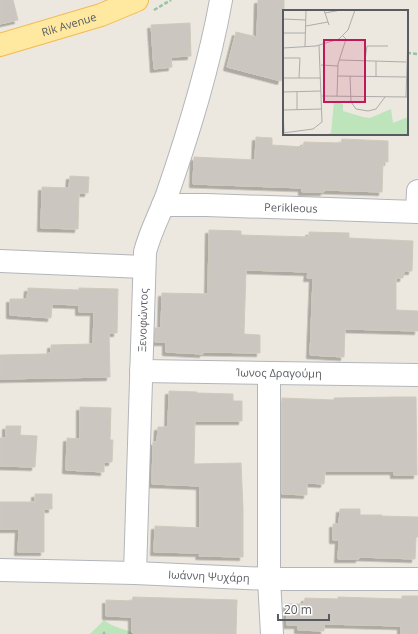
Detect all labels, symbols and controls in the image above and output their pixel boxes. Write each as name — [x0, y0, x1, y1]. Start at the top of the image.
street label: Rik Avenue — [40, 9, 98, 39]
inset map — [283, 10, 408, 135]
street label: Perikleous — [264, 199, 318, 216]
street label: Ξενοφώντος — [134, 288, 151, 352]
street label: Ίωνος Δραγούμη — [235, 364, 322, 381]
street label: Ιωάννη Ψυχάρη — [168, 566, 250, 585]
scale bar — [278, 596, 329, 622]
text: 20 m — [284, 601, 312, 618]

